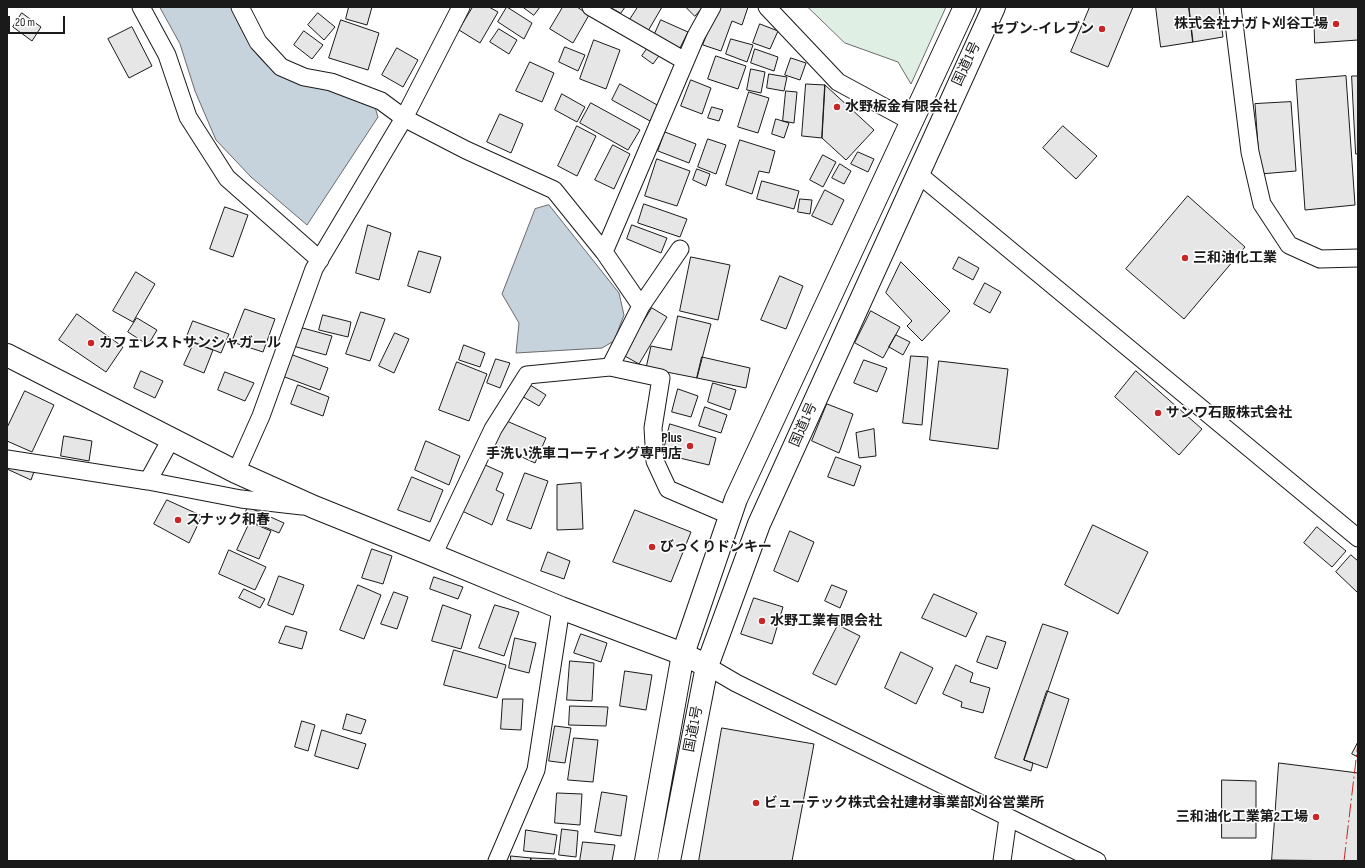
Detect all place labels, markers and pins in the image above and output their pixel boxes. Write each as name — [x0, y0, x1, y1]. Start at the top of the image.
place label: 株式会社ナガト刈谷工場 — [1174, 16, 1328, 32]
marker: 株式会社ナガト刈谷工場 — [1331, 19, 1341, 29]
place label: セブン-イレブン — [991, 21, 1094, 37]
marker: セブン-イレブン — [1097, 24, 1107, 34]
place label: 水野板金有限会社 — [845, 99, 957, 115]
marker: 水野板金有限会社 — [832, 102, 842, 112]
place label: 三和油化工業 — [1193, 250, 1277, 266]
marker: 三和油化工業 — [1180, 253, 1190, 263]
place label: カフェレストサンシャガール — [99, 335, 281, 351]
marker: カフェレストサンシャガール — [86, 338, 96, 348]
place label: サンワ石販株式会社 — [1166, 405, 1292, 421]
marker: サンワ石販株式会社 — [1153, 408, 1163, 418]
place label: Plus 手洗い洗車コーティング専門店 — [486, 430, 682, 462]
marker: Plus 手洗い洗車コーティング専門店 — [685, 441, 695, 451]
place label: スナック和春 — [186, 512, 270, 528]
marker: スナック和春 — [173, 515, 183, 525]
place label: びっくりドンキー — [660, 539, 772, 555]
marker: びっくりドンキー — [647, 542, 657, 552]
place label: 水野工業有限会社 — [770, 613, 882, 629]
marker: 水野工業有限会社 — [757, 616, 767, 626]
place label: ビューテック株式会社建材事業部刈谷営業所 — [764, 795, 1044, 811]
marker: ビューテック株式会社建材事業部刈谷営業所 — [751, 798, 761, 808]
place label: 三和油化工業第2工場 — [1176, 809, 1308, 825]
marker: 三和油化工業第2工場 — [1311, 812, 1321, 822]

